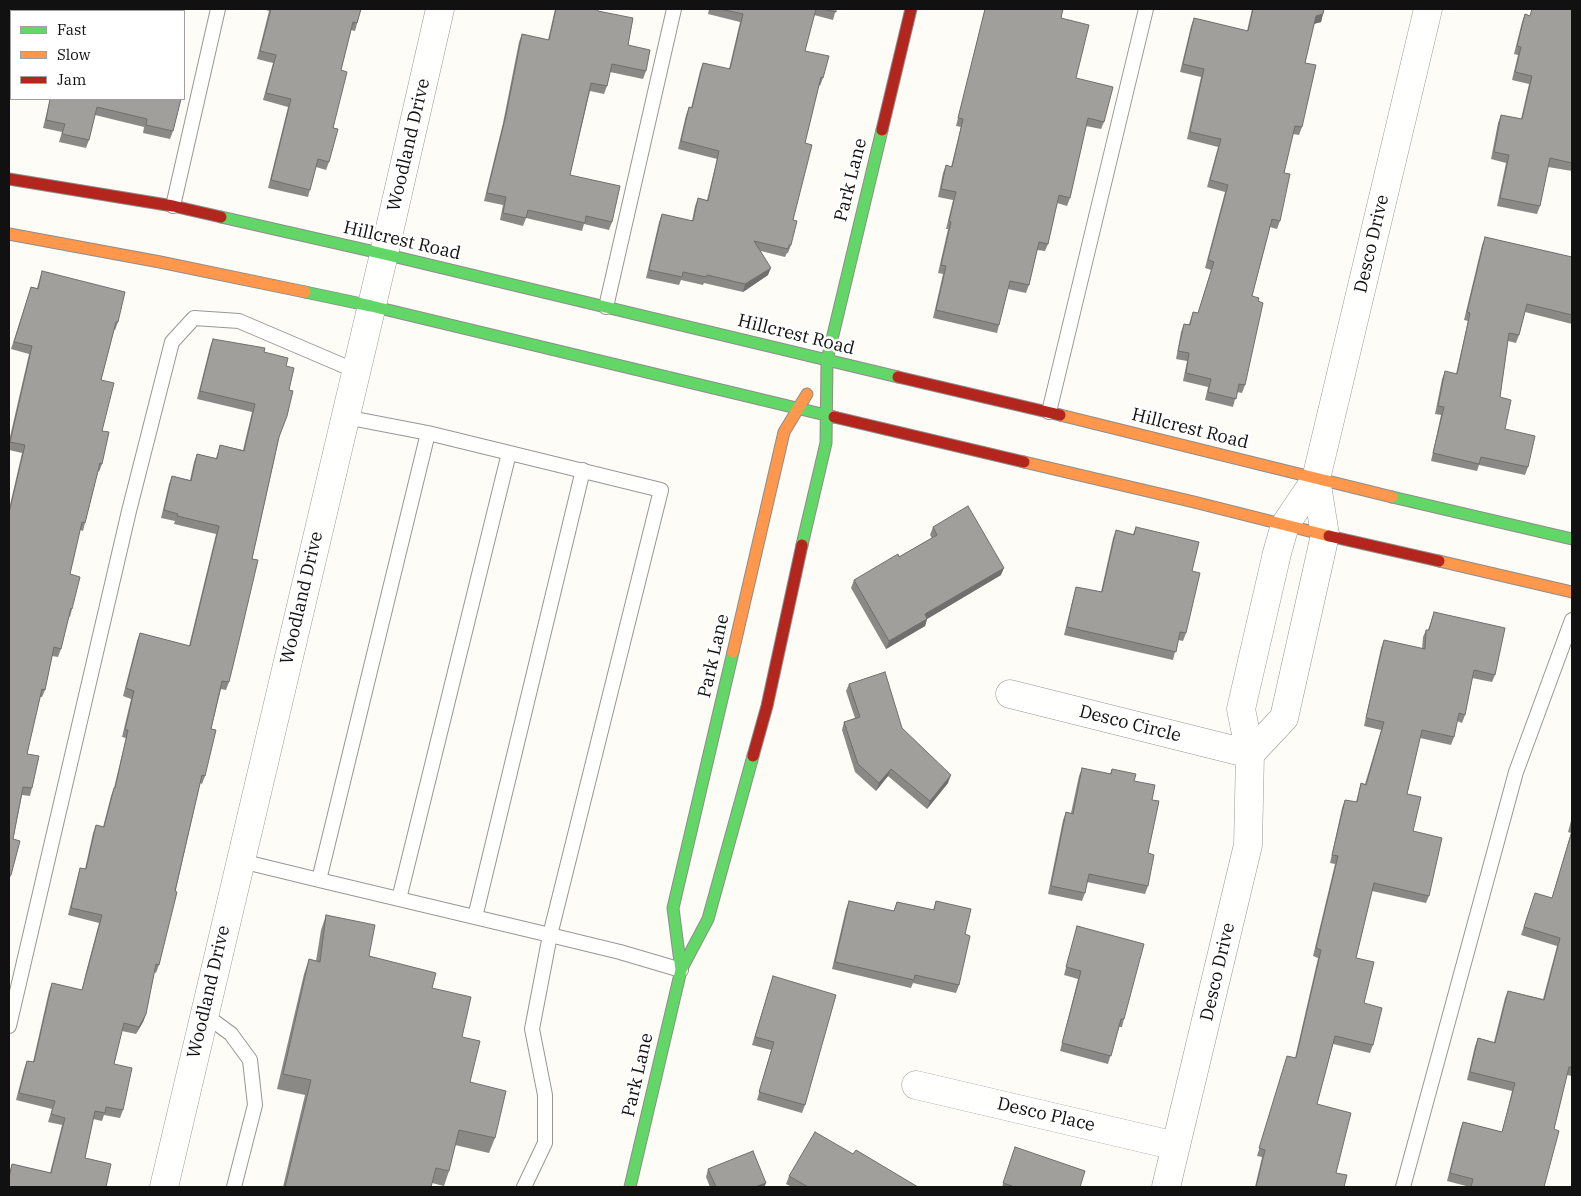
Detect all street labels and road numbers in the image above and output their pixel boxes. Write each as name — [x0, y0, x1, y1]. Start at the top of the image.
street label: Woodland Drive — [383, 77, 435, 213]
street label: Park Lane — [830, 136, 872, 224]
street label: Desco Drive — [1350, 193, 1394, 295]
street label: Hillcrest Road — [341, 217, 463, 265]
street label: Hillcrest Road — [735, 310, 857, 360]
street label: Hillcrest Road — [1129, 404, 1251, 454]
street label: Woodland Drive — [276, 530, 328, 666]
street label: Park Lane — [694, 612, 734, 700]
street label: Desco Circle — [1077, 701, 1183, 747]
street label: Desco Drive — [1196, 921, 1240, 1023]
street label: Woodland Drive — [183, 924, 235, 1060]
street label: Park Lane — [618, 1031, 658, 1119]
street label: Desco Place — [995, 1093, 1097, 1137]

